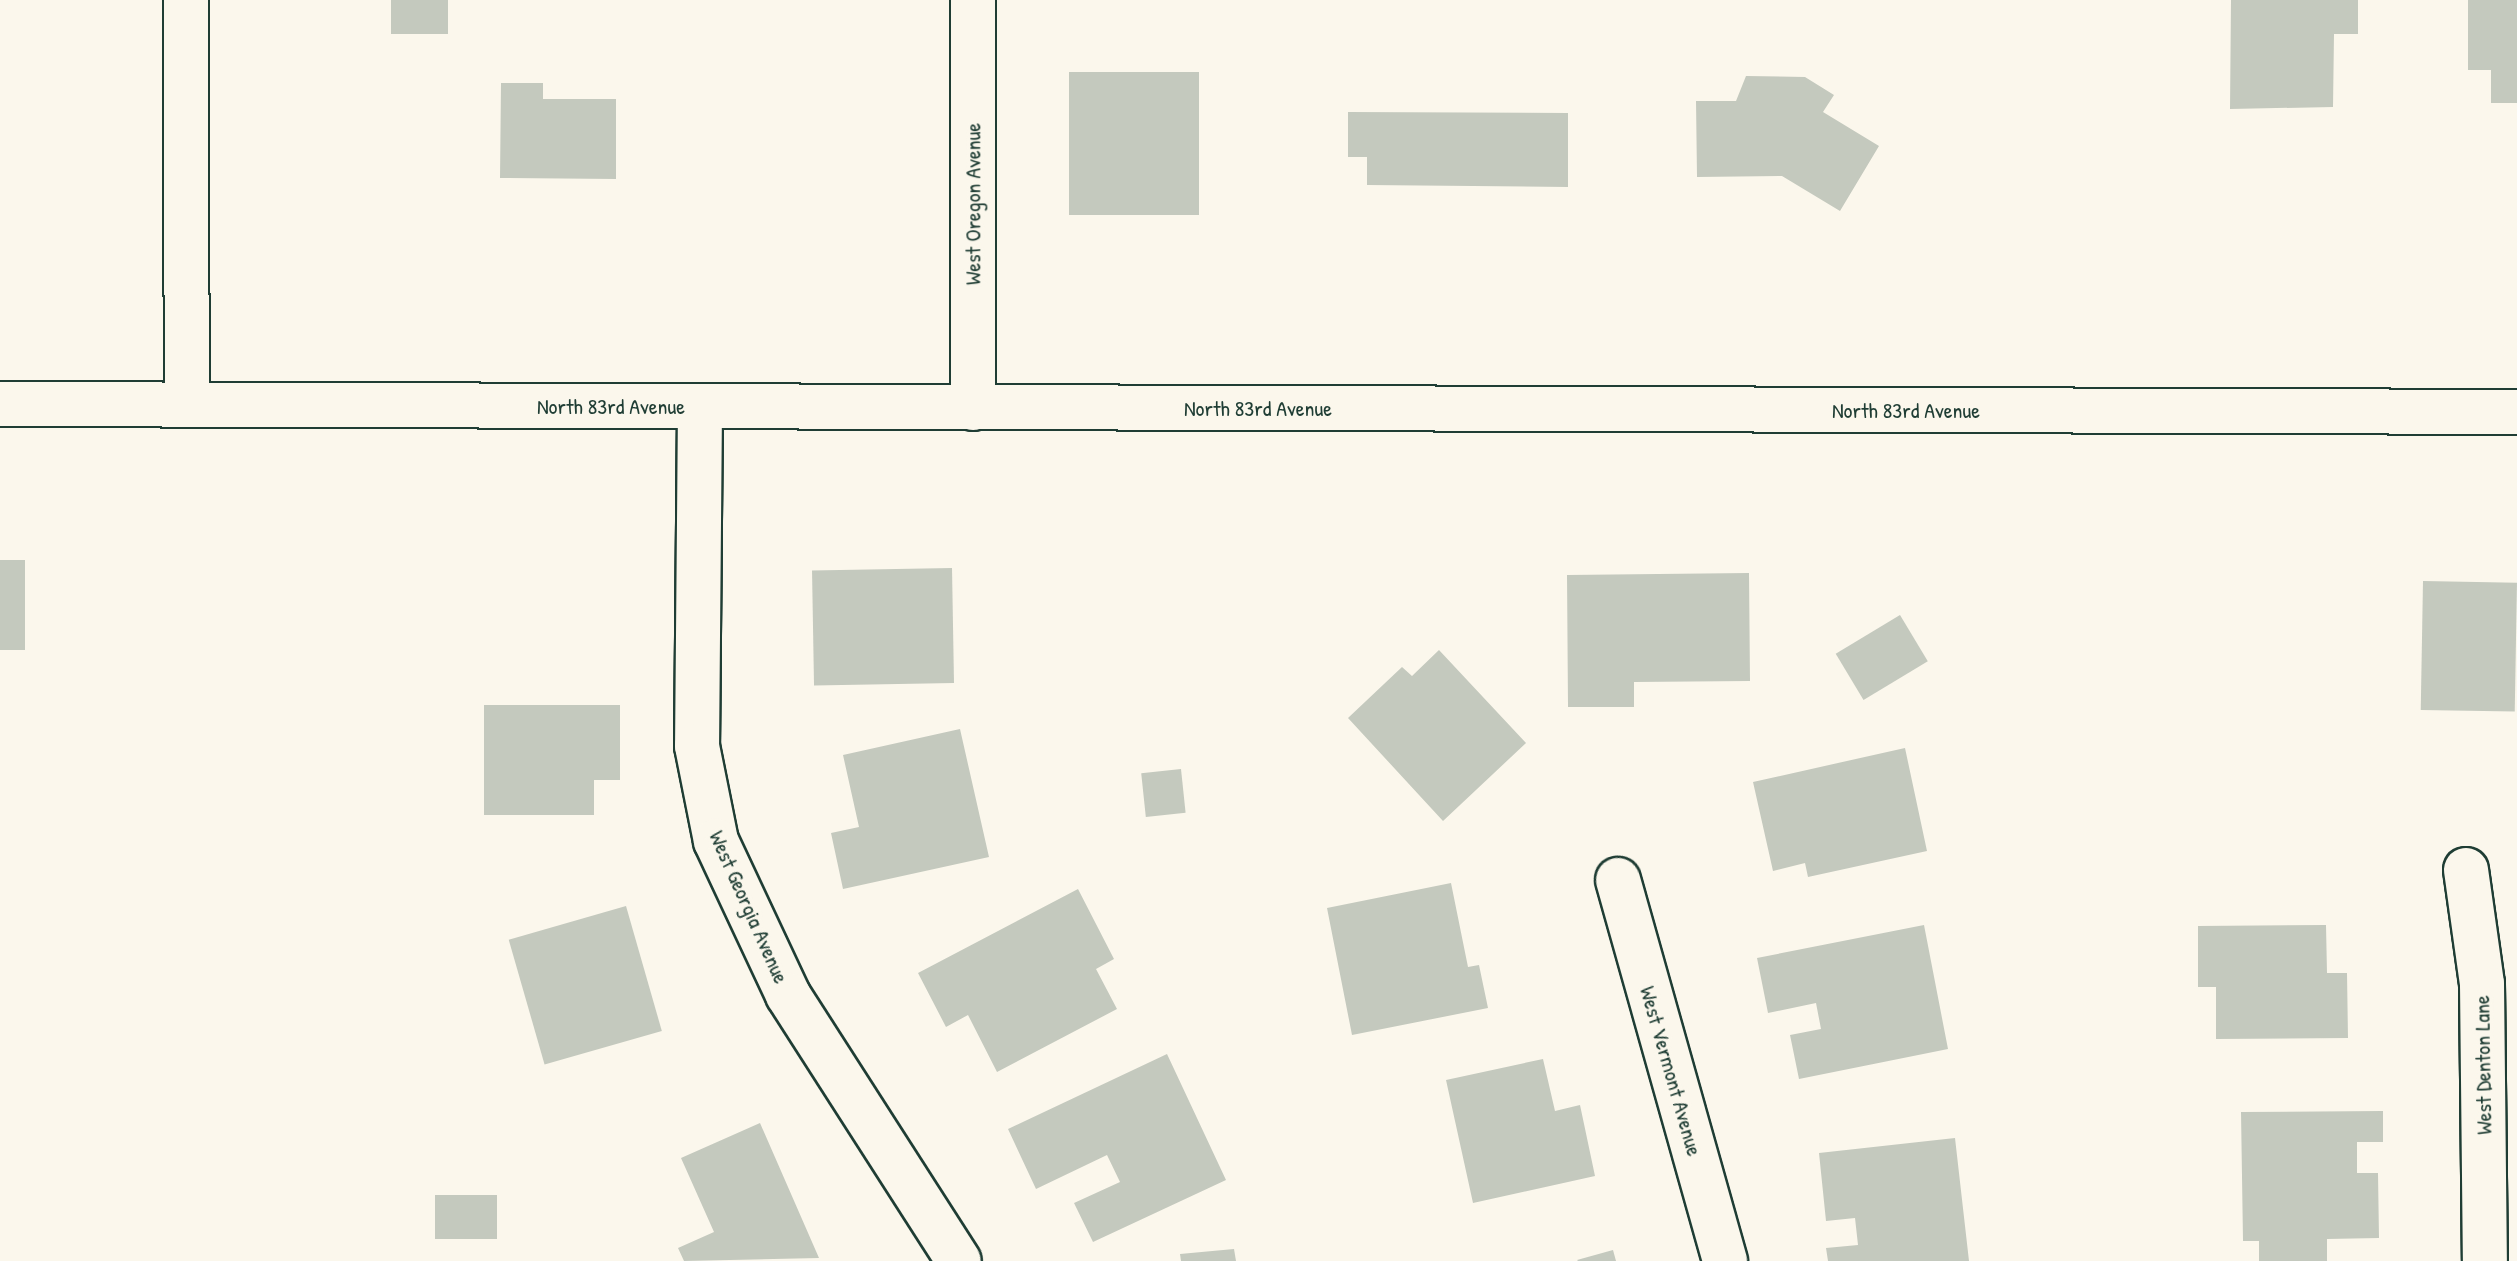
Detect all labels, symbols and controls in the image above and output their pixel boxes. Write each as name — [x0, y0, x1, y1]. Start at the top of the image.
street label: West Oregon Avenue — [960, 123, 986, 285]
street label: North 83rd Avenue — [537, 394, 685, 420]
street label: North 83rd Avenue — [1184, 396, 1332, 422]
street label: North 83rd Avenue — [1832, 398, 1980, 424]
street label: West Georgia Avenue — [704, 827, 794, 987]
street label: West Vermont Avenue — [1634, 983, 1708, 1159]
street label: West Denton Lane — [2469, 995, 2497, 1135]

